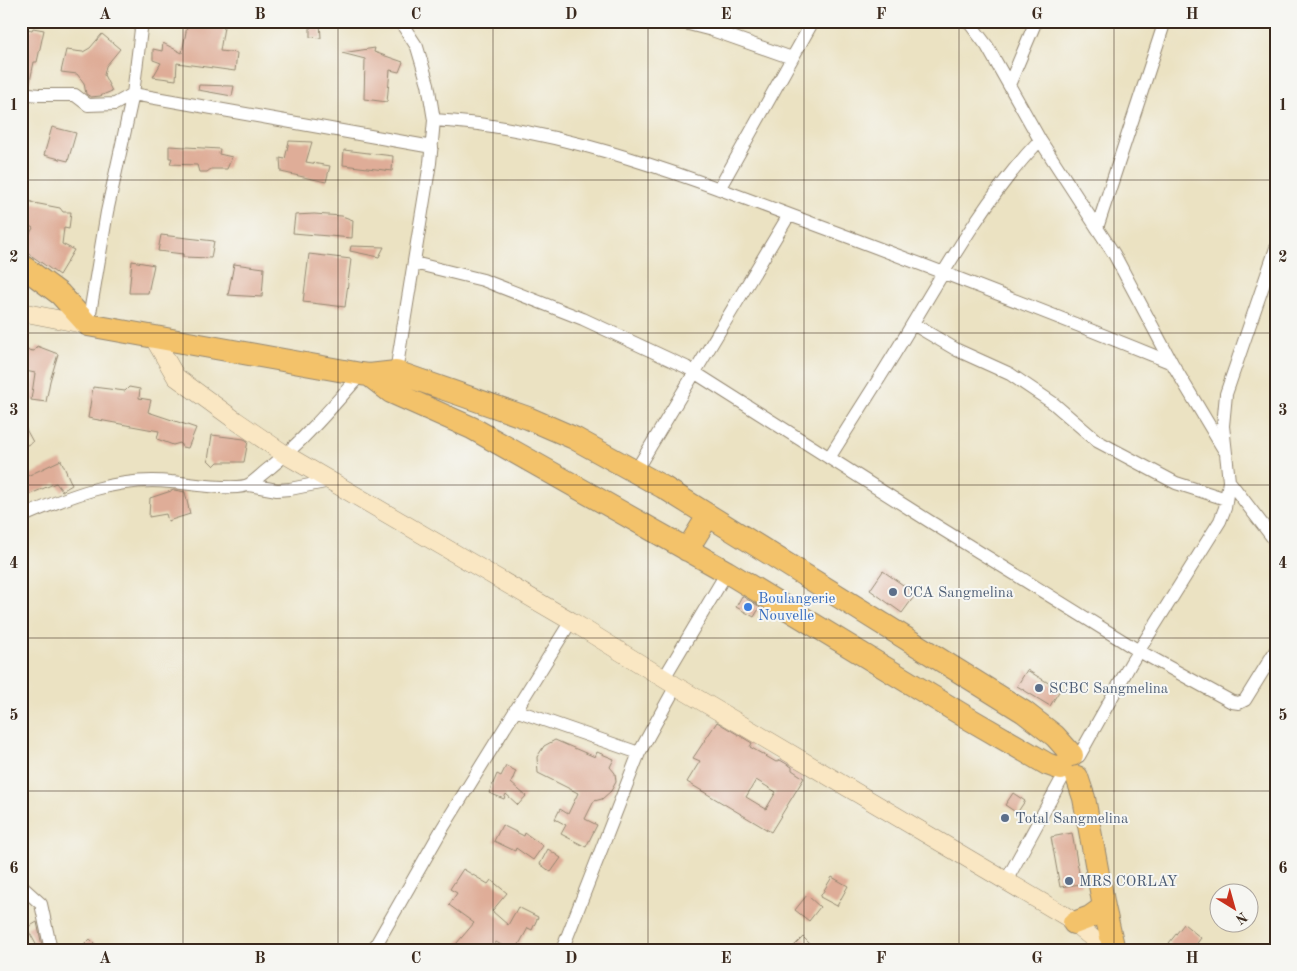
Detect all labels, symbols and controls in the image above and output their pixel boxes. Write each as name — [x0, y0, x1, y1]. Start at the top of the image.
text: A — [99, 7, 111, 23]
text: B — [254, 7, 266, 23]
text: C — [411, 7, 421, 23]
text: D — [565, 7, 577, 23]
text: E — [720, 7, 732, 23]
text: F — [876, 7, 887, 23]
text: G — [1031, 7, 1043, 23]
text: H — [1185, 7, 1199, 23]
text: 1 — [9, 98, 19, 114]
text: 1 — [1278, 98, 1288, 114]
text: 2 — [9, 250, 19, 266]
text: 2 — [1278, 250, 1288, 266]
text: 3 — [9, 403, 19, 419]
text: 3 — [1278, 403, 1288, 419]
text: 4 — [9, 556, 19, 572]
text: 4 — [1278, 556, 1288, 572]
marker: CCA Sangmelina — [887, 586, 899, 598]
place label: CCA Sangmelina — [903, 586, 1014, 601]
place label: Boulangerie Nouvelle — [758, 592, 836, 624]
marker: Boulangerie Nouvelle — [742, 601, 754, 613]
marker: SCBC Sangmelina — [1033, 682, 1045, 694]
place label: SCBC Sangmelina — [1049, 682, 1169, 697]
text: 5 — [9, 708, 19, 724]
text: 5 — [1278, 708, 1288, 724]
marker: Total Sangmelina — [999, 812, 1011, 824]
place label: Total Sangmelina — [1015, 812, 1129, 827]
text: 6 — [9, 861, 19, 877]
text: 6 — [1278, 861, 1288, 877]
marker: MRS CORLAY — [1063, 875, 1075, 887]
place label: MRS CORLAY — [1079, 875, 1178, 890]
north arrow — [1210, 884, 1260, 934]
text: N — [1232, 909, 1250, 927]
text: A — [99, 951, 111, 967]
text: B — [254, 951, 266, 967]
text: C — [411, 951, 421, 967]
text: D — [565, 951, 577, 967]
text: E — [720, 951, 732, 967]
text: F — [876, 951, 887, 967]
text: G — [1031, 951, 1043, 967]
text: H — [1185, 951, 1199, 967]

